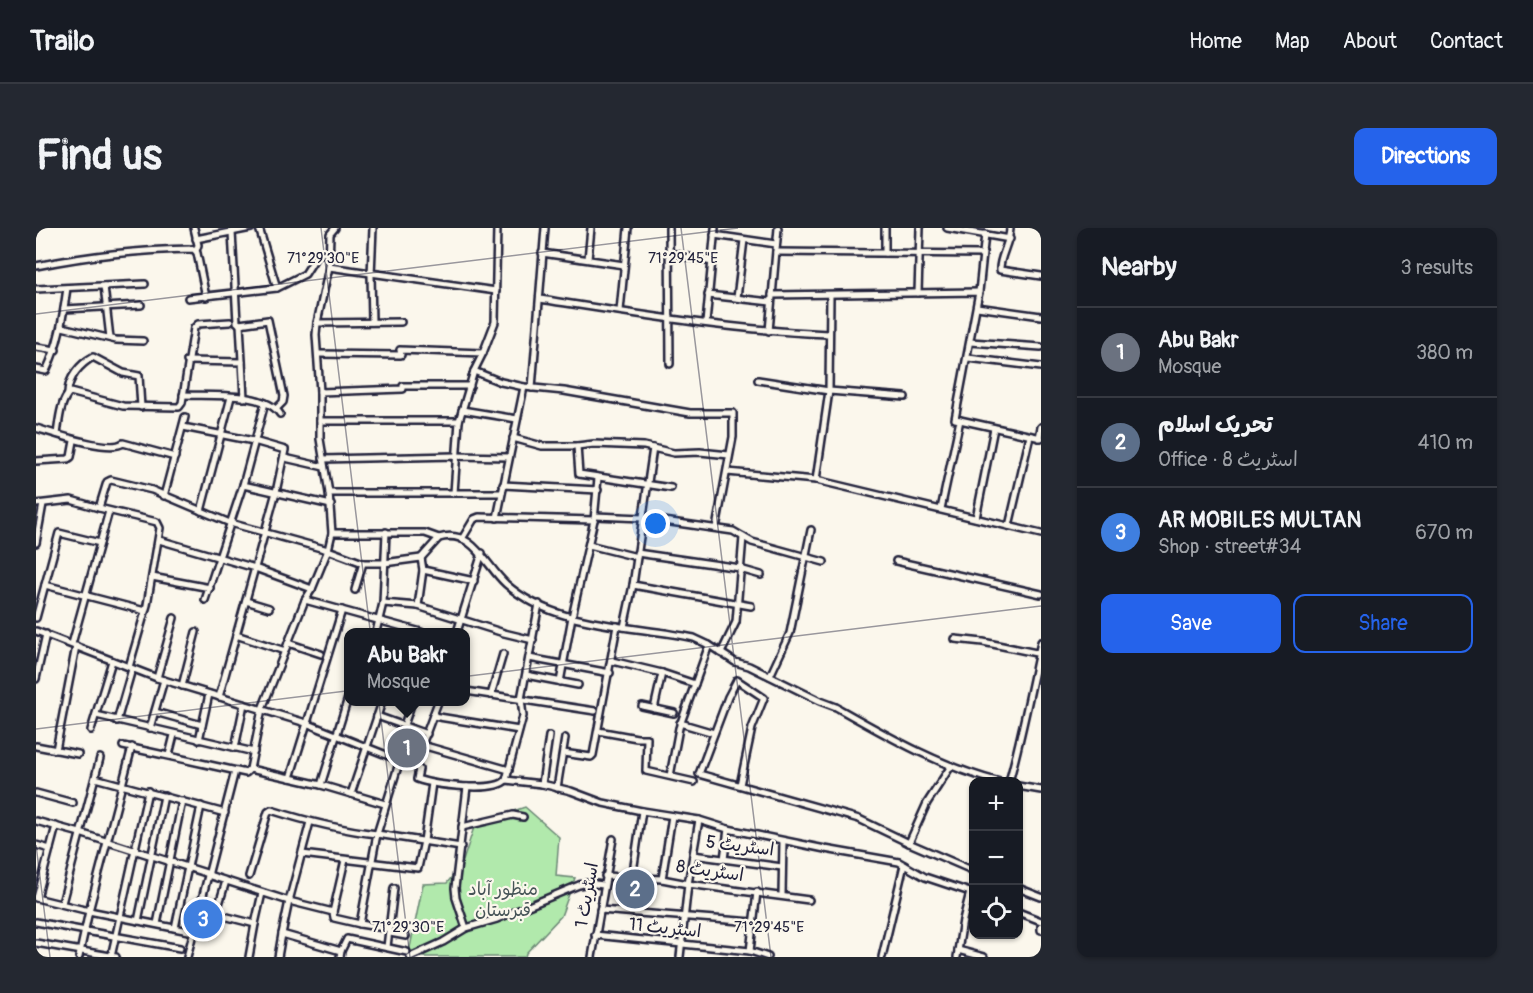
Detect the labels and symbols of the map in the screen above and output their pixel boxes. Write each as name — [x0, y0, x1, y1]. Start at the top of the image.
text: 71°29'30"E — [287, 249, 359, 268]
text: 71°29'45"E — [648, 249, 718, 268]
your location — [641, 509, 670, 538]
pin: 1 — [388, 726, 427, 770]
street label: اسٹریٹ 5 — [705, 830, 775, 862]
street label: اسٹریٹ 8 — [675, 855, 745, 887]
street label: اسٹریٹ 1 — [570, 861, 604, 929]
pin: 2 — [616, 866, 654, 912]
park label: منظور آباد قبرستان — [468, 878, 538, 922]
pin: 3 — [184, 896, 222, 942]
street label: اسٹریٹ 11 — [628, 913, 702, 943]
text: 71°29'30"E — [372, 918, 444, 937]
text: 71°29'45"E — [734, 918, 804, 937]

